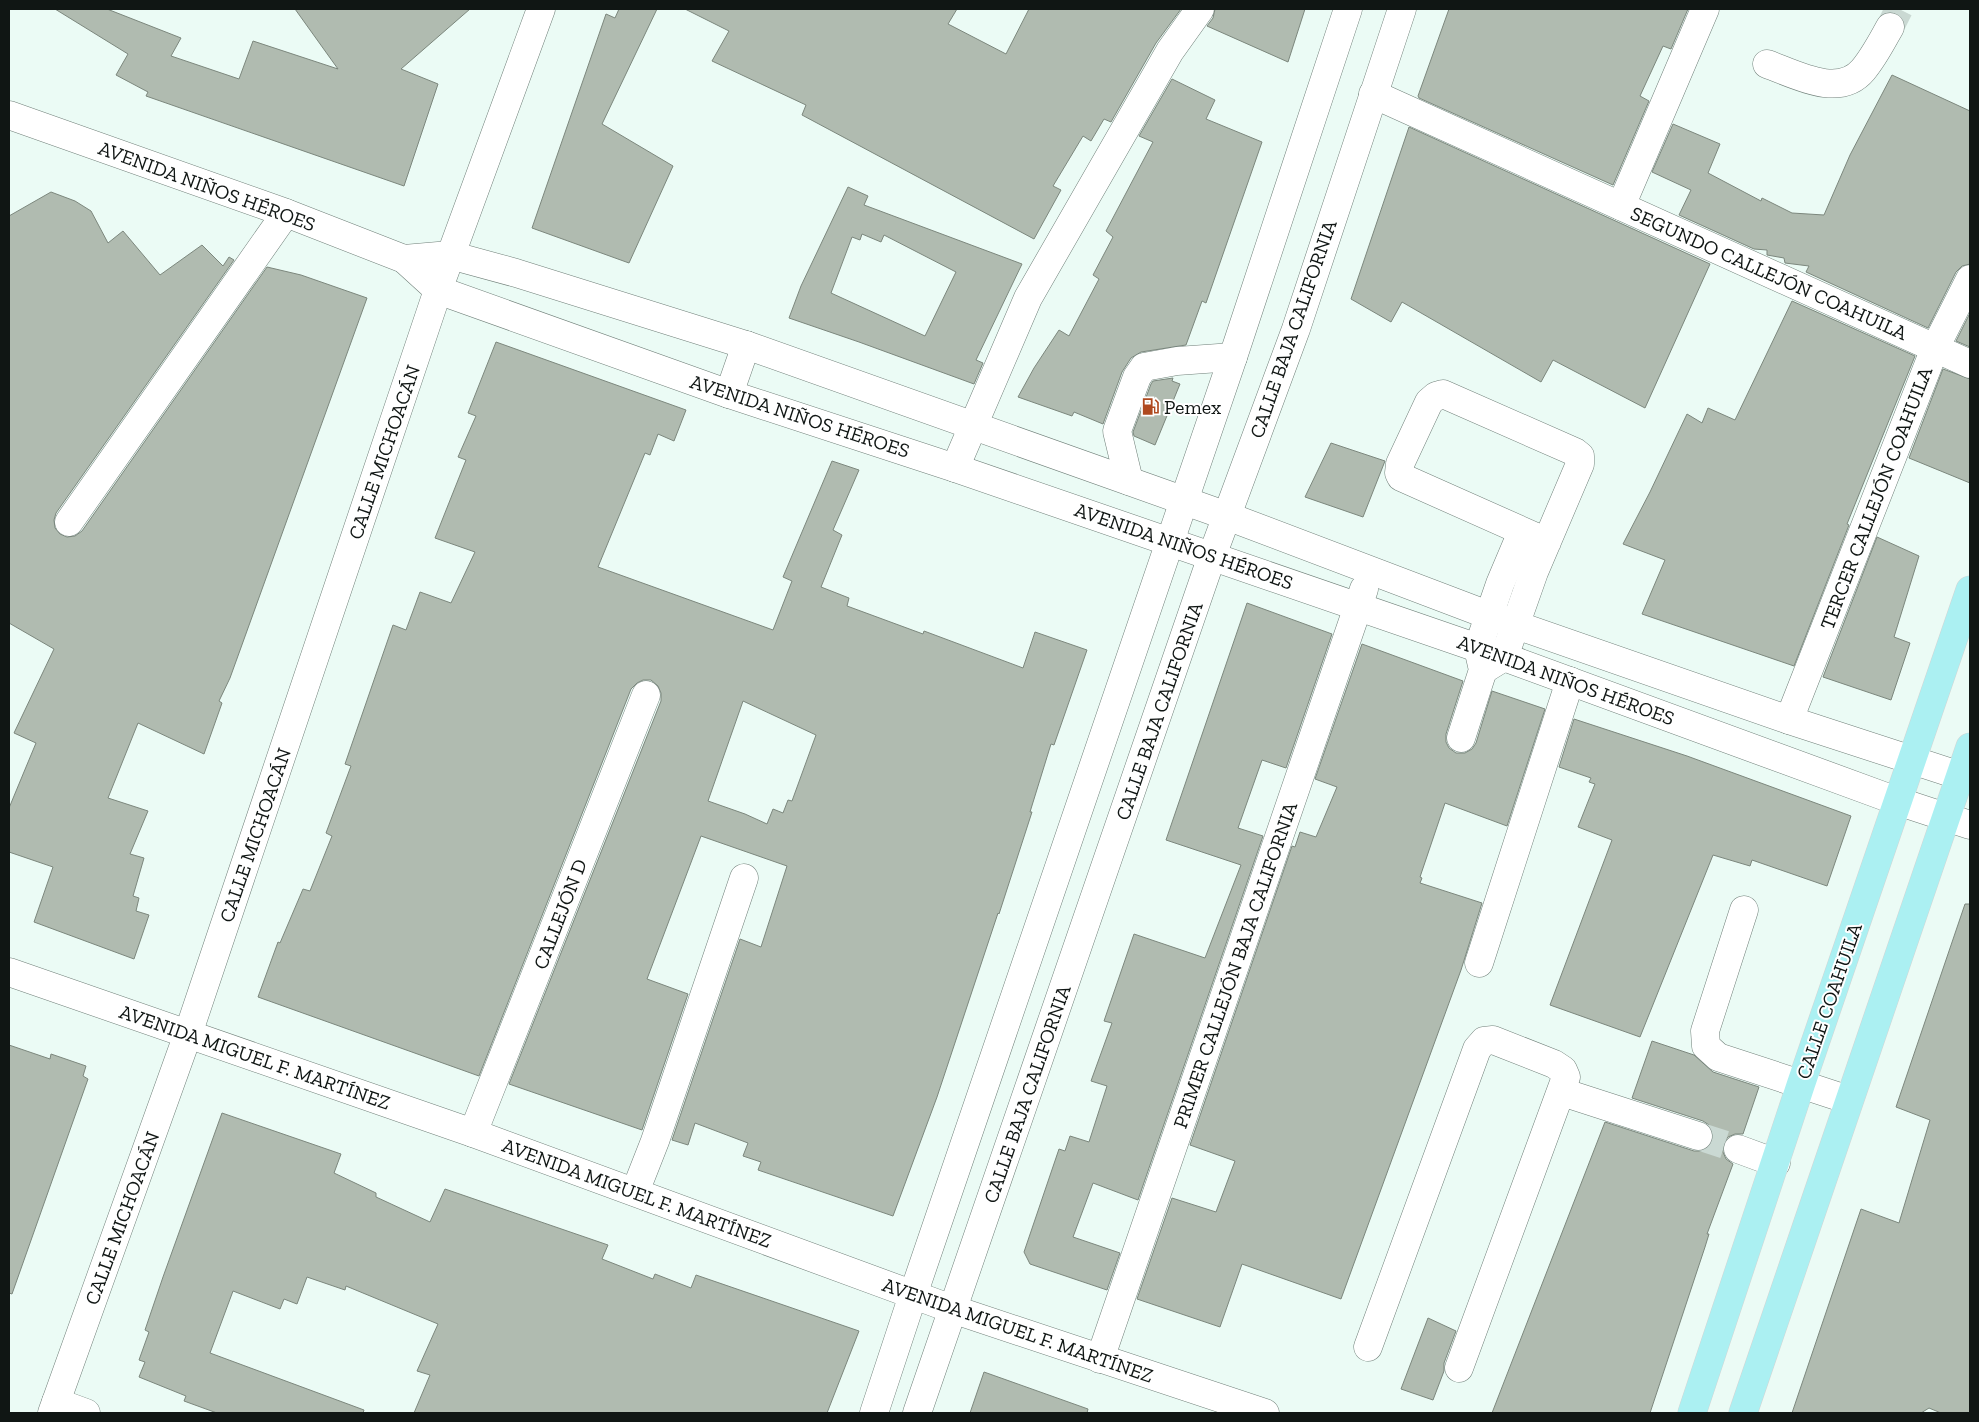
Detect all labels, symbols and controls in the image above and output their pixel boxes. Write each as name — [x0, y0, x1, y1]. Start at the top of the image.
street label: AVENIDA NIÑOS HÉROES — [95, 136, 319, 236]
street label: SEGUNDO CALLEJÓN COAHUILA — [1627, 201, 1912, 345]
street label: CALLE BAJA CALIFORNIA — [1244, 216, 1342, 441]
street label: CALLE MICHOACÁN — [343, 362, 425, 542]
street label: TERCER CALLEJÓN COAHUILA — [1815, 362, 1938, 633]
street label: AVENIDA NIÑOS HÉROES — [687, 369, 913, 463]
place label: Pemex — [1164, 395, 1221, 419]
fuel station icon: Pemex — [1140, 397, 1160, 417]
street label: AVENIDA NIÑOS HÉROES — [1072, 497, 1296, 595]
street label: CALLE BAJA CALIFORNIA — [1110, 598, 1208, 823]
street label: AVENIDA NIÑOS HÉROES — [1454, 630, 1678, 730]
street label: CALLE MICHOACÁN — [214, 745, 296, 925]
street label: PRIMER CALLEJÓN BAJA CALIFORNIA — [1168, 798, 1303, 1131]
street label: CALLEJÓN D — [528, 856, 592, 972]
street label: CALLE COAHUILA — [1791, 919, 1867, 1082]
street label: CALLE BAJA CALIFORNIA — [978, 981, 1076, 1206]
street label: AVENIDA MIGUEL F. MARTÍNEZ — [116, 999, 394, 1115]
street label: CALLE MICHOACÁN — [79, 1128, 165, 1308]
street label: AVENIDA MIGUEL F. MARTÍNEZ — [499, 1133, 775, 1253]
street label: AVENIDA MIGUEL F. MARTÍNEZ — [879, 1272, 1157, 1388]

